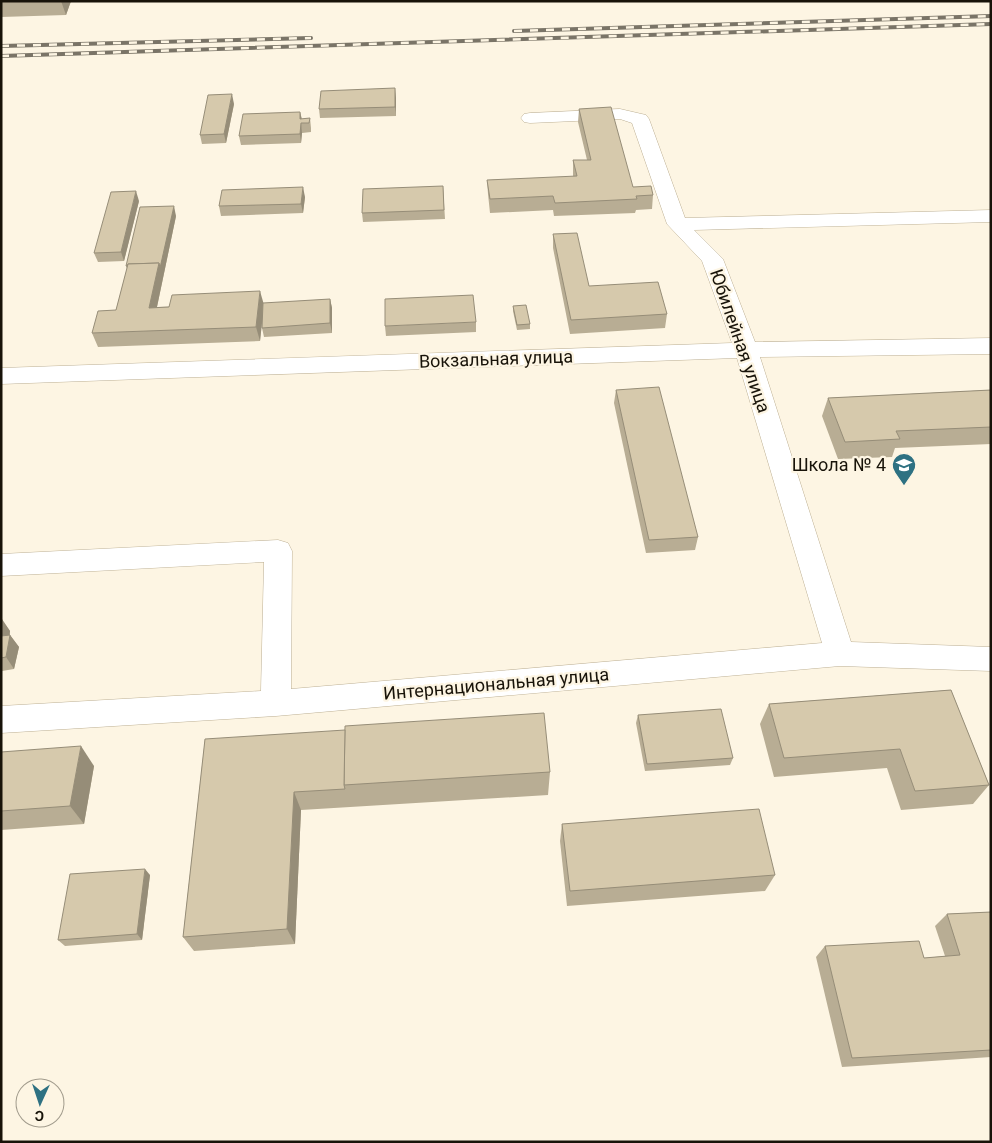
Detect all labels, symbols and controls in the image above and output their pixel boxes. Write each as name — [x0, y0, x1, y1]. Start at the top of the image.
street label: Юбилейная улица — [706, 266, 775, 415]
street label: Вокзальная улица — [419, 345, 573, 372]
school or university icon: Школа № 4 — [891, 452, 917, 486]
place label: Школа № 4 — [792, 454, 886, 475]
street label: Интернациональная улица — [382, 663, 610, 704]
north arrow — [15, 1078, 65, 1128]
text: С — [34, 1108, 44, 1124]

